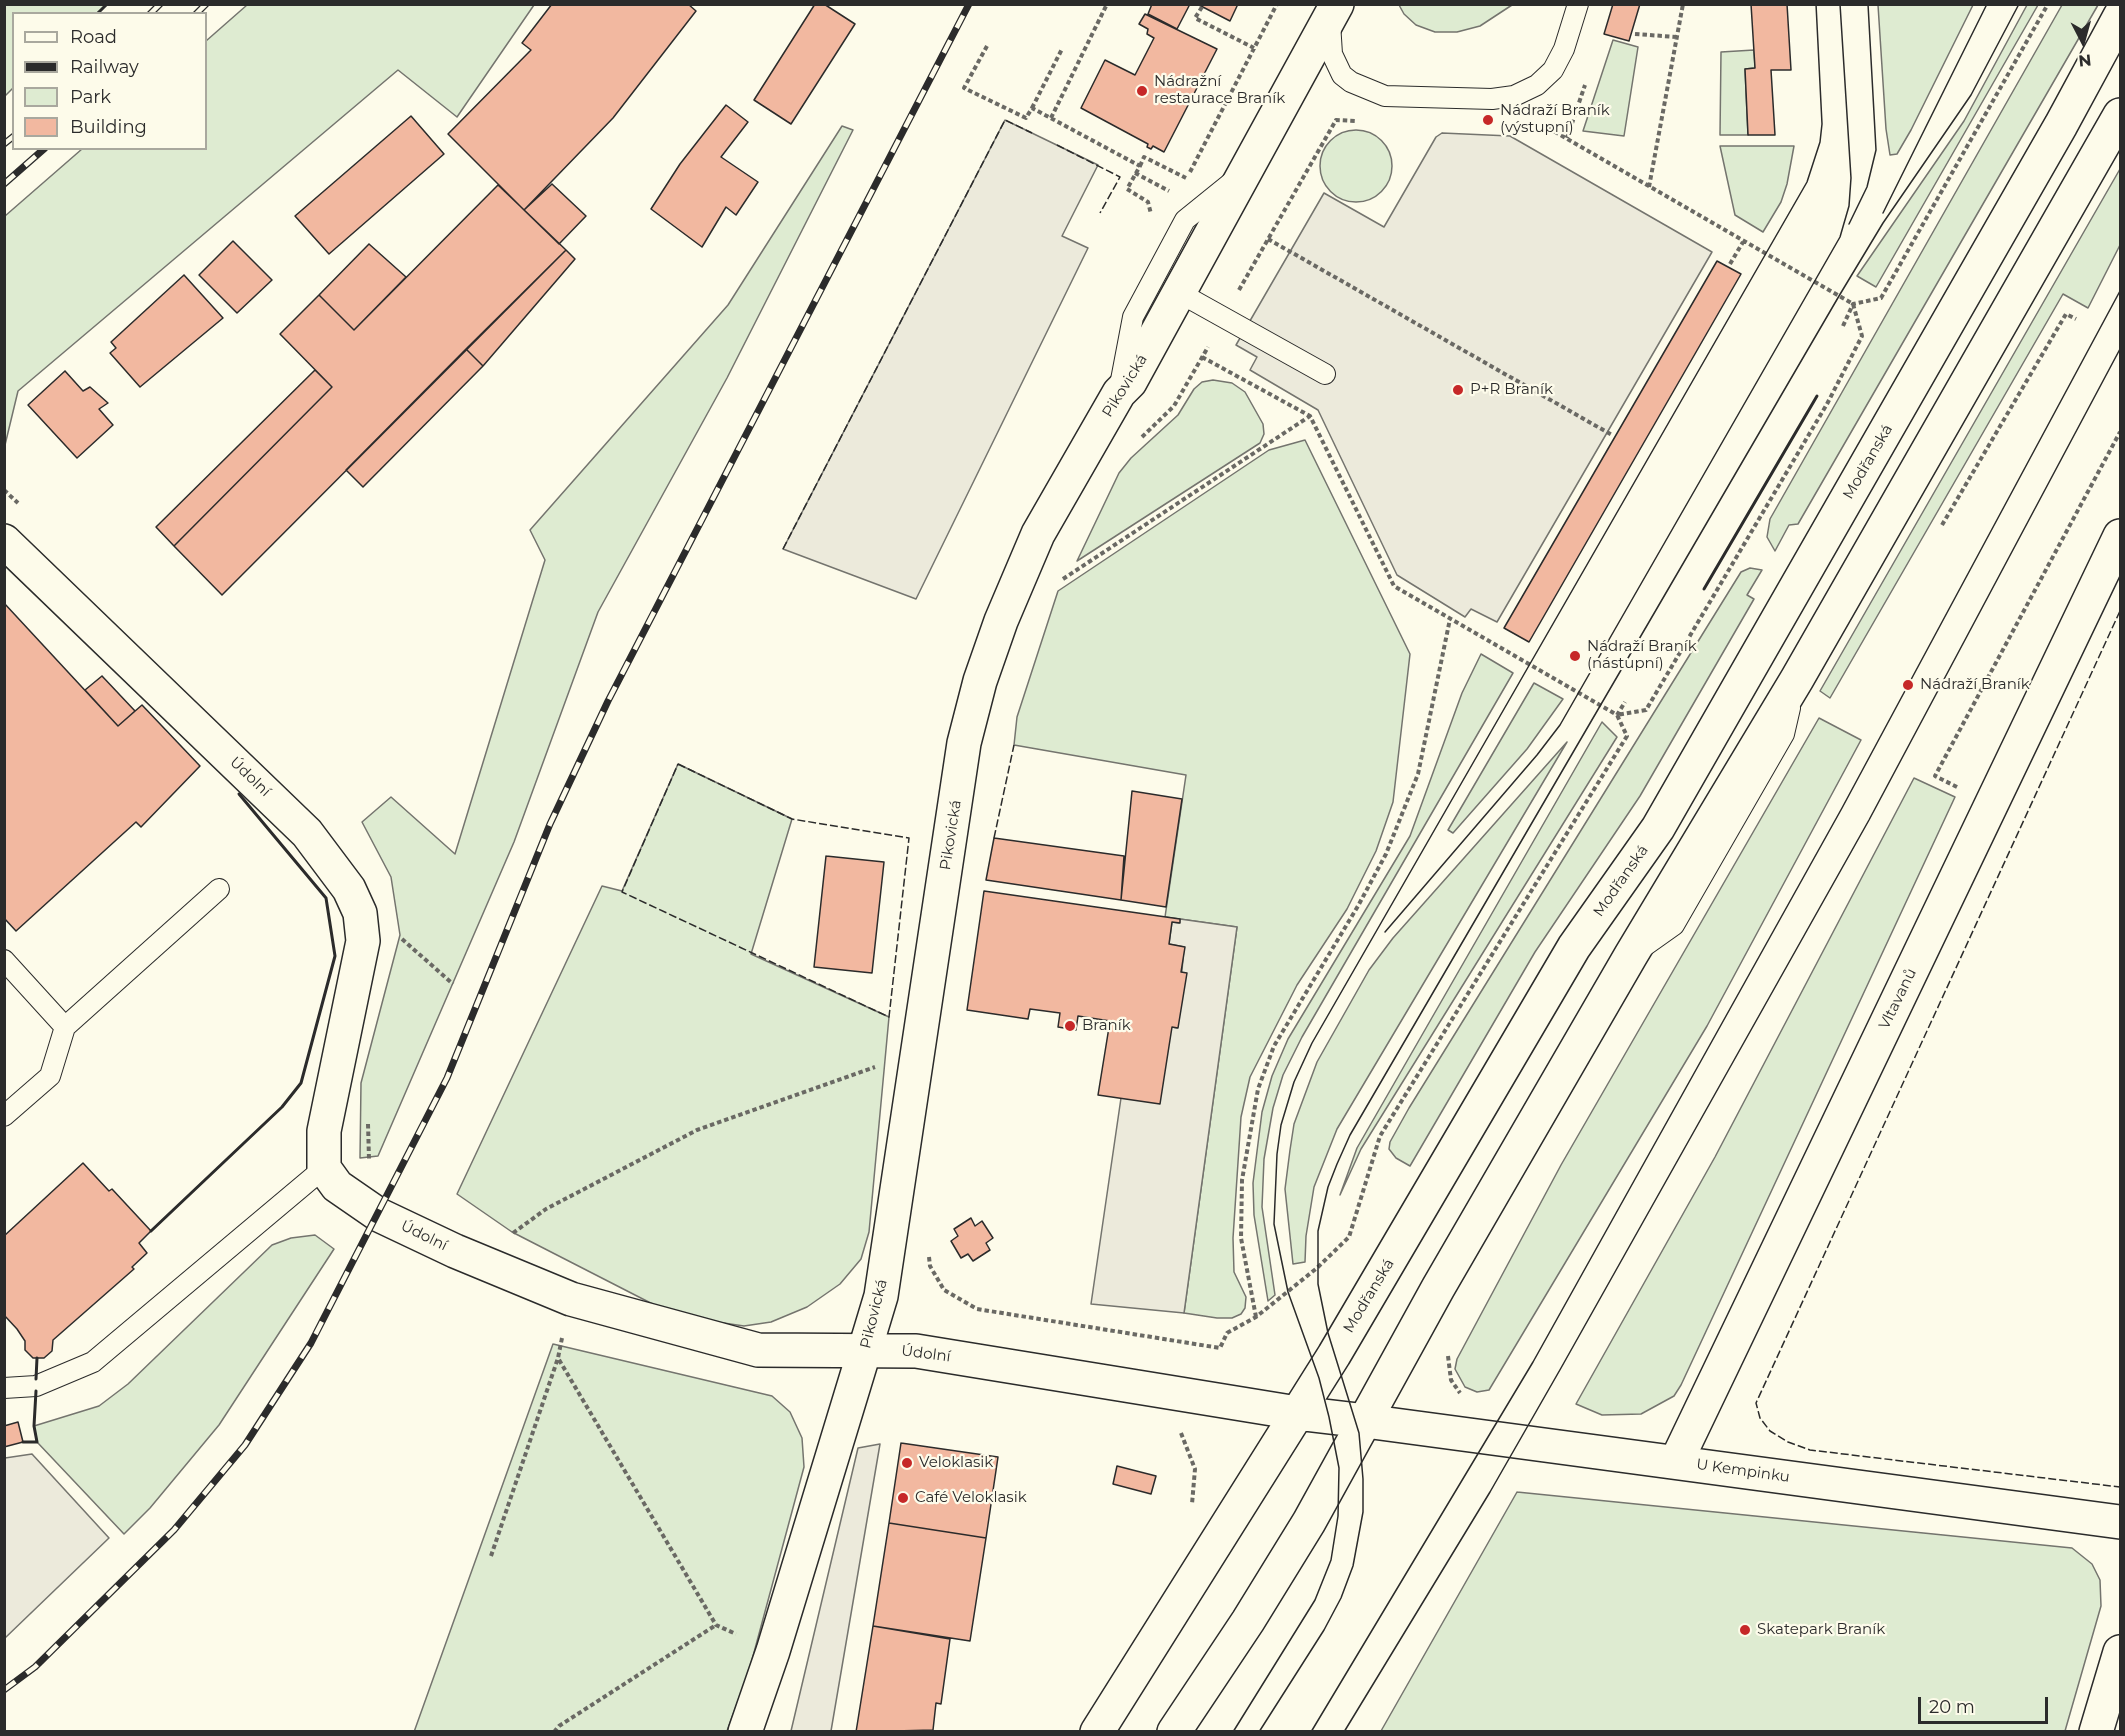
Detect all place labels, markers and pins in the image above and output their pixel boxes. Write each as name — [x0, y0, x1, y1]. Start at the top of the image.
place label: Nádražní restaurace Braník — [1154, 73, 1285, 108]
marker: Nádražní restaurace Braník — [1135, 84, 1149, 98]
place label: Nádraží Braník (výstupní) — [1500, 102, 1610, 137]
marker: Nádraží Braník (výstupní) — [1481, 113, 1495, 127]
place label: P+R Braník — [1470, 381, 1553, 399]
marker: P+R Braník — [1451, 383, 1465, 397]
place label: Nádraží Braník (nástupní) — [1587, 638, 1697, 673]
marker: Nádraží Braník (nástupní) — [1568, 649, 1582, 663]
place label: Nádraží Braník — [1920, 676, 2030, 694]
marker: Nádraží Braník — [1901, 678, 1915, 692]
place label: Braník — [1082, 1017, 1131, 1035]
marker: Braník — [1063, 1019, 1077, 1033]
place label: Veloklasik — [919, 1454, 993, 1472]
marker: Veloklasik — [900, 1456, 914, 1470]
place label: Café Veloklasik — [915, 1489, 1027, 1507]
marker: Café Veloklasik — [896, 1491, 910, 1505]
place label: Skatepark Braník — [1757, 1621, 1885, 1639]
marker: Skatepark Braník — [1738, 1623, 1752, 1637]

